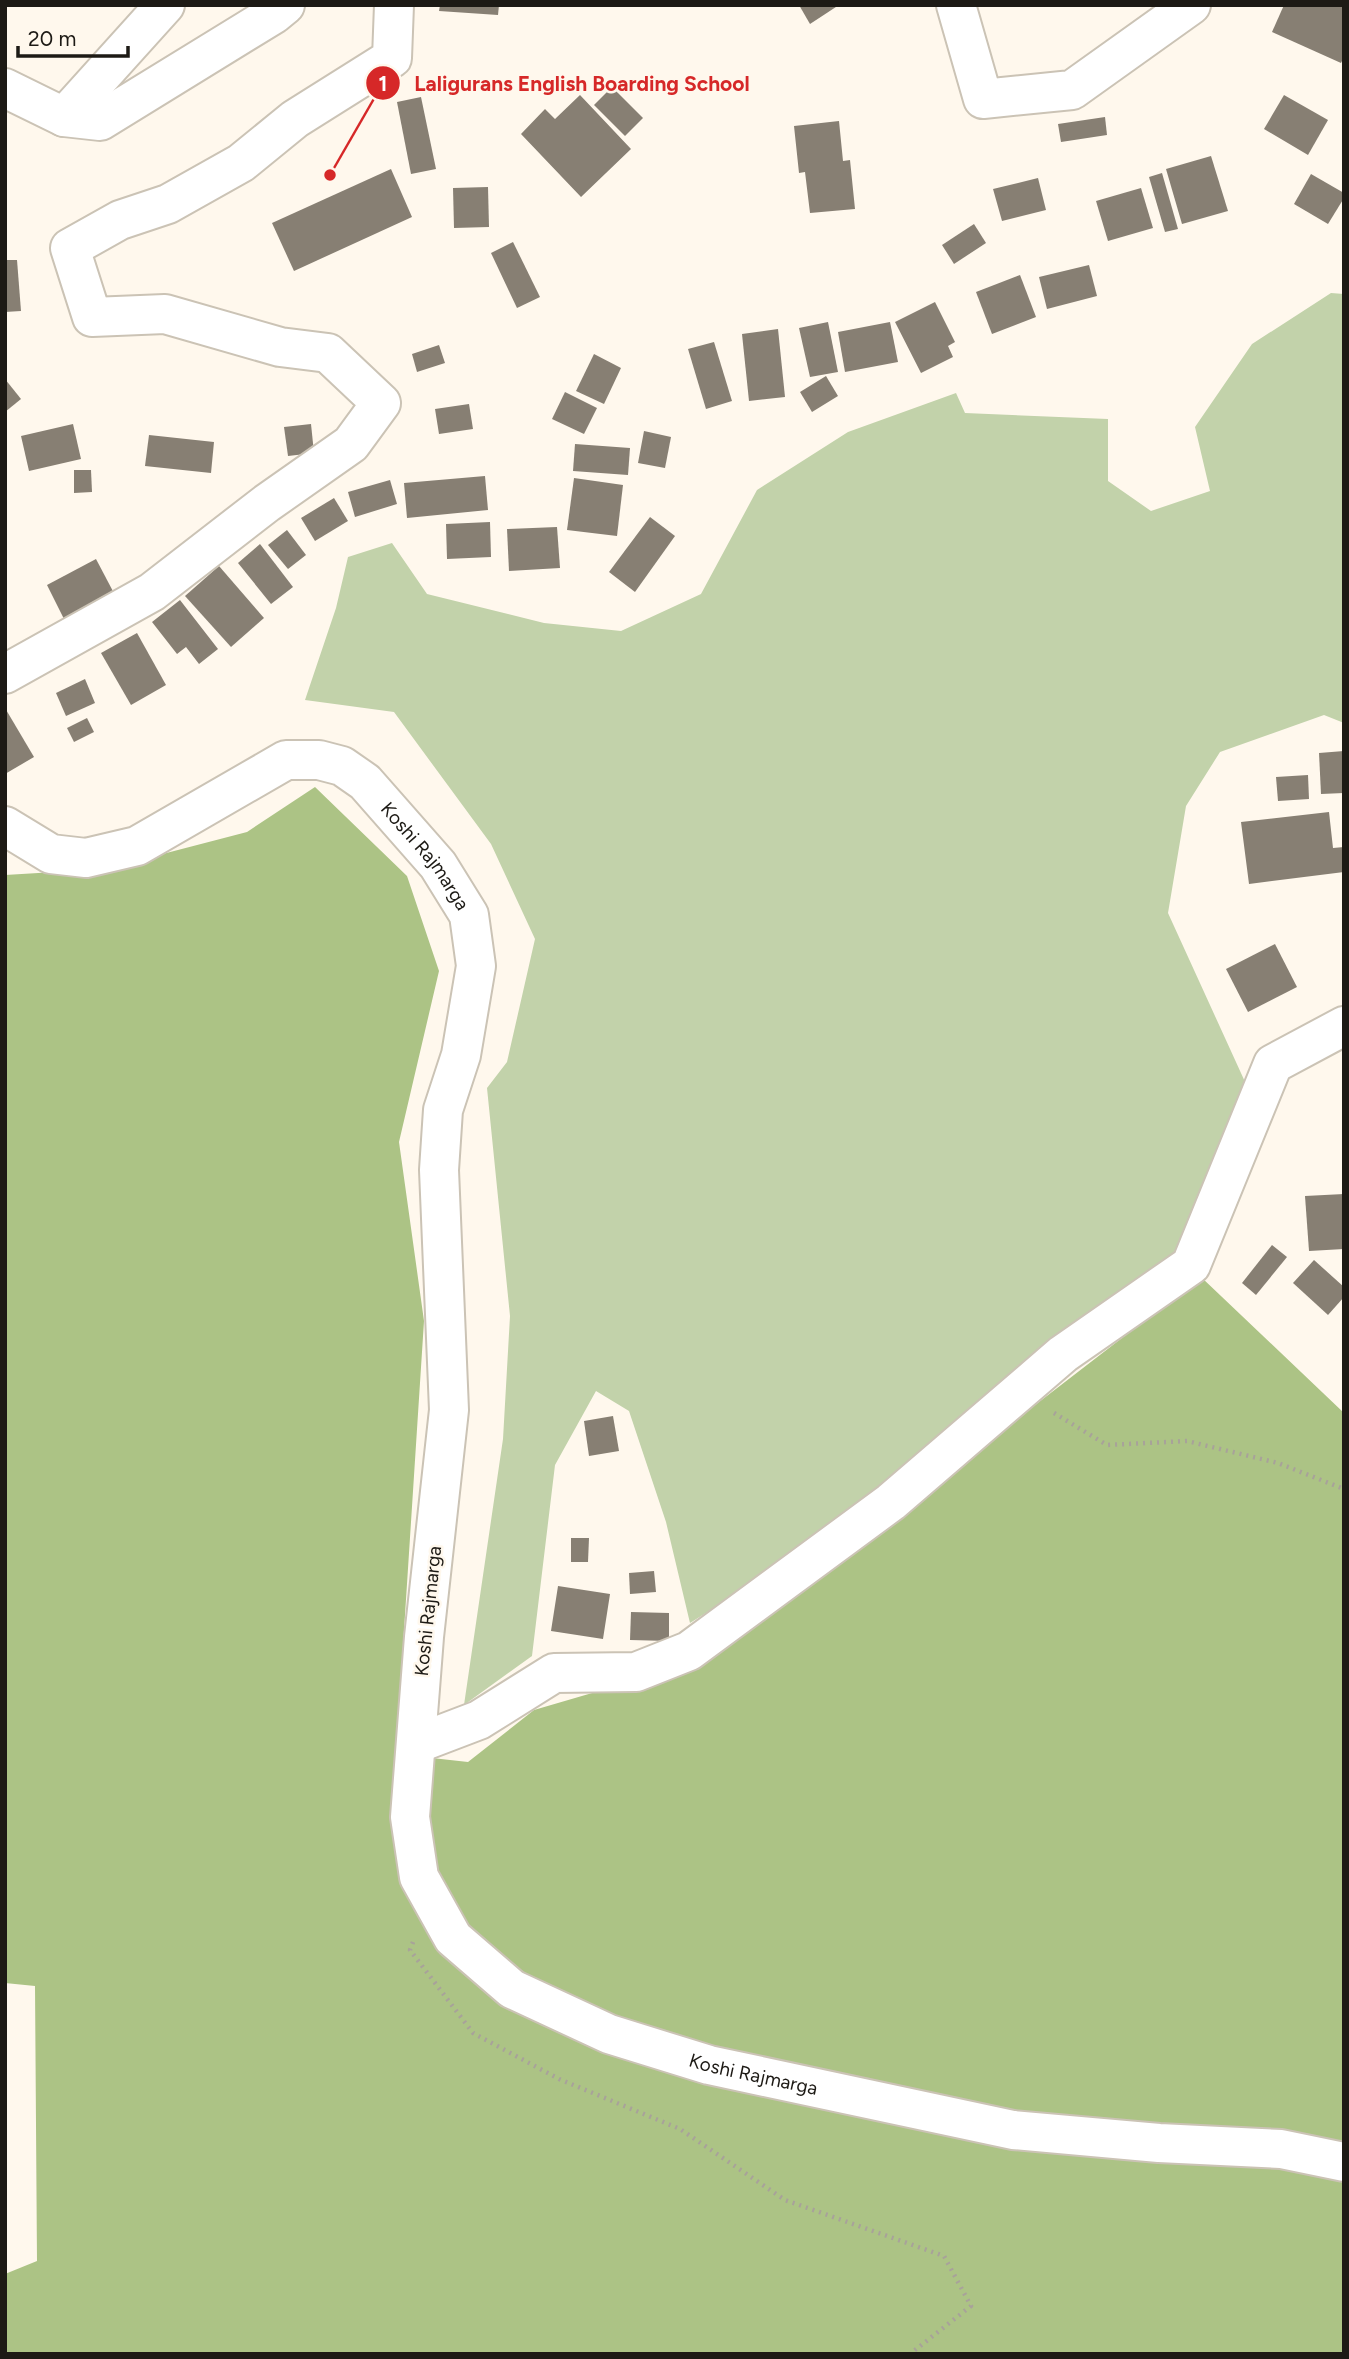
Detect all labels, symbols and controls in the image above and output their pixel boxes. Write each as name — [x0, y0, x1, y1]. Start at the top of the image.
scale bar — [18, 14, 128, 58]
text: 20 m — [28, 26, 76, 51]
callout: Laligurans English Boarding School — [366, 62, 764, 104]
text: 1 — [379, 71, 387, 96]
text: Laligurans English Boarding School — [414, 71, 750, 96]
street label: Koshi Rajmarga — [376, 797, 474, 914]
street label: Koshi Rajmarga — [410, 1545, 446, 1677]
street label: Koshi Rajmarga — [686, 2048, 820, 2099]

